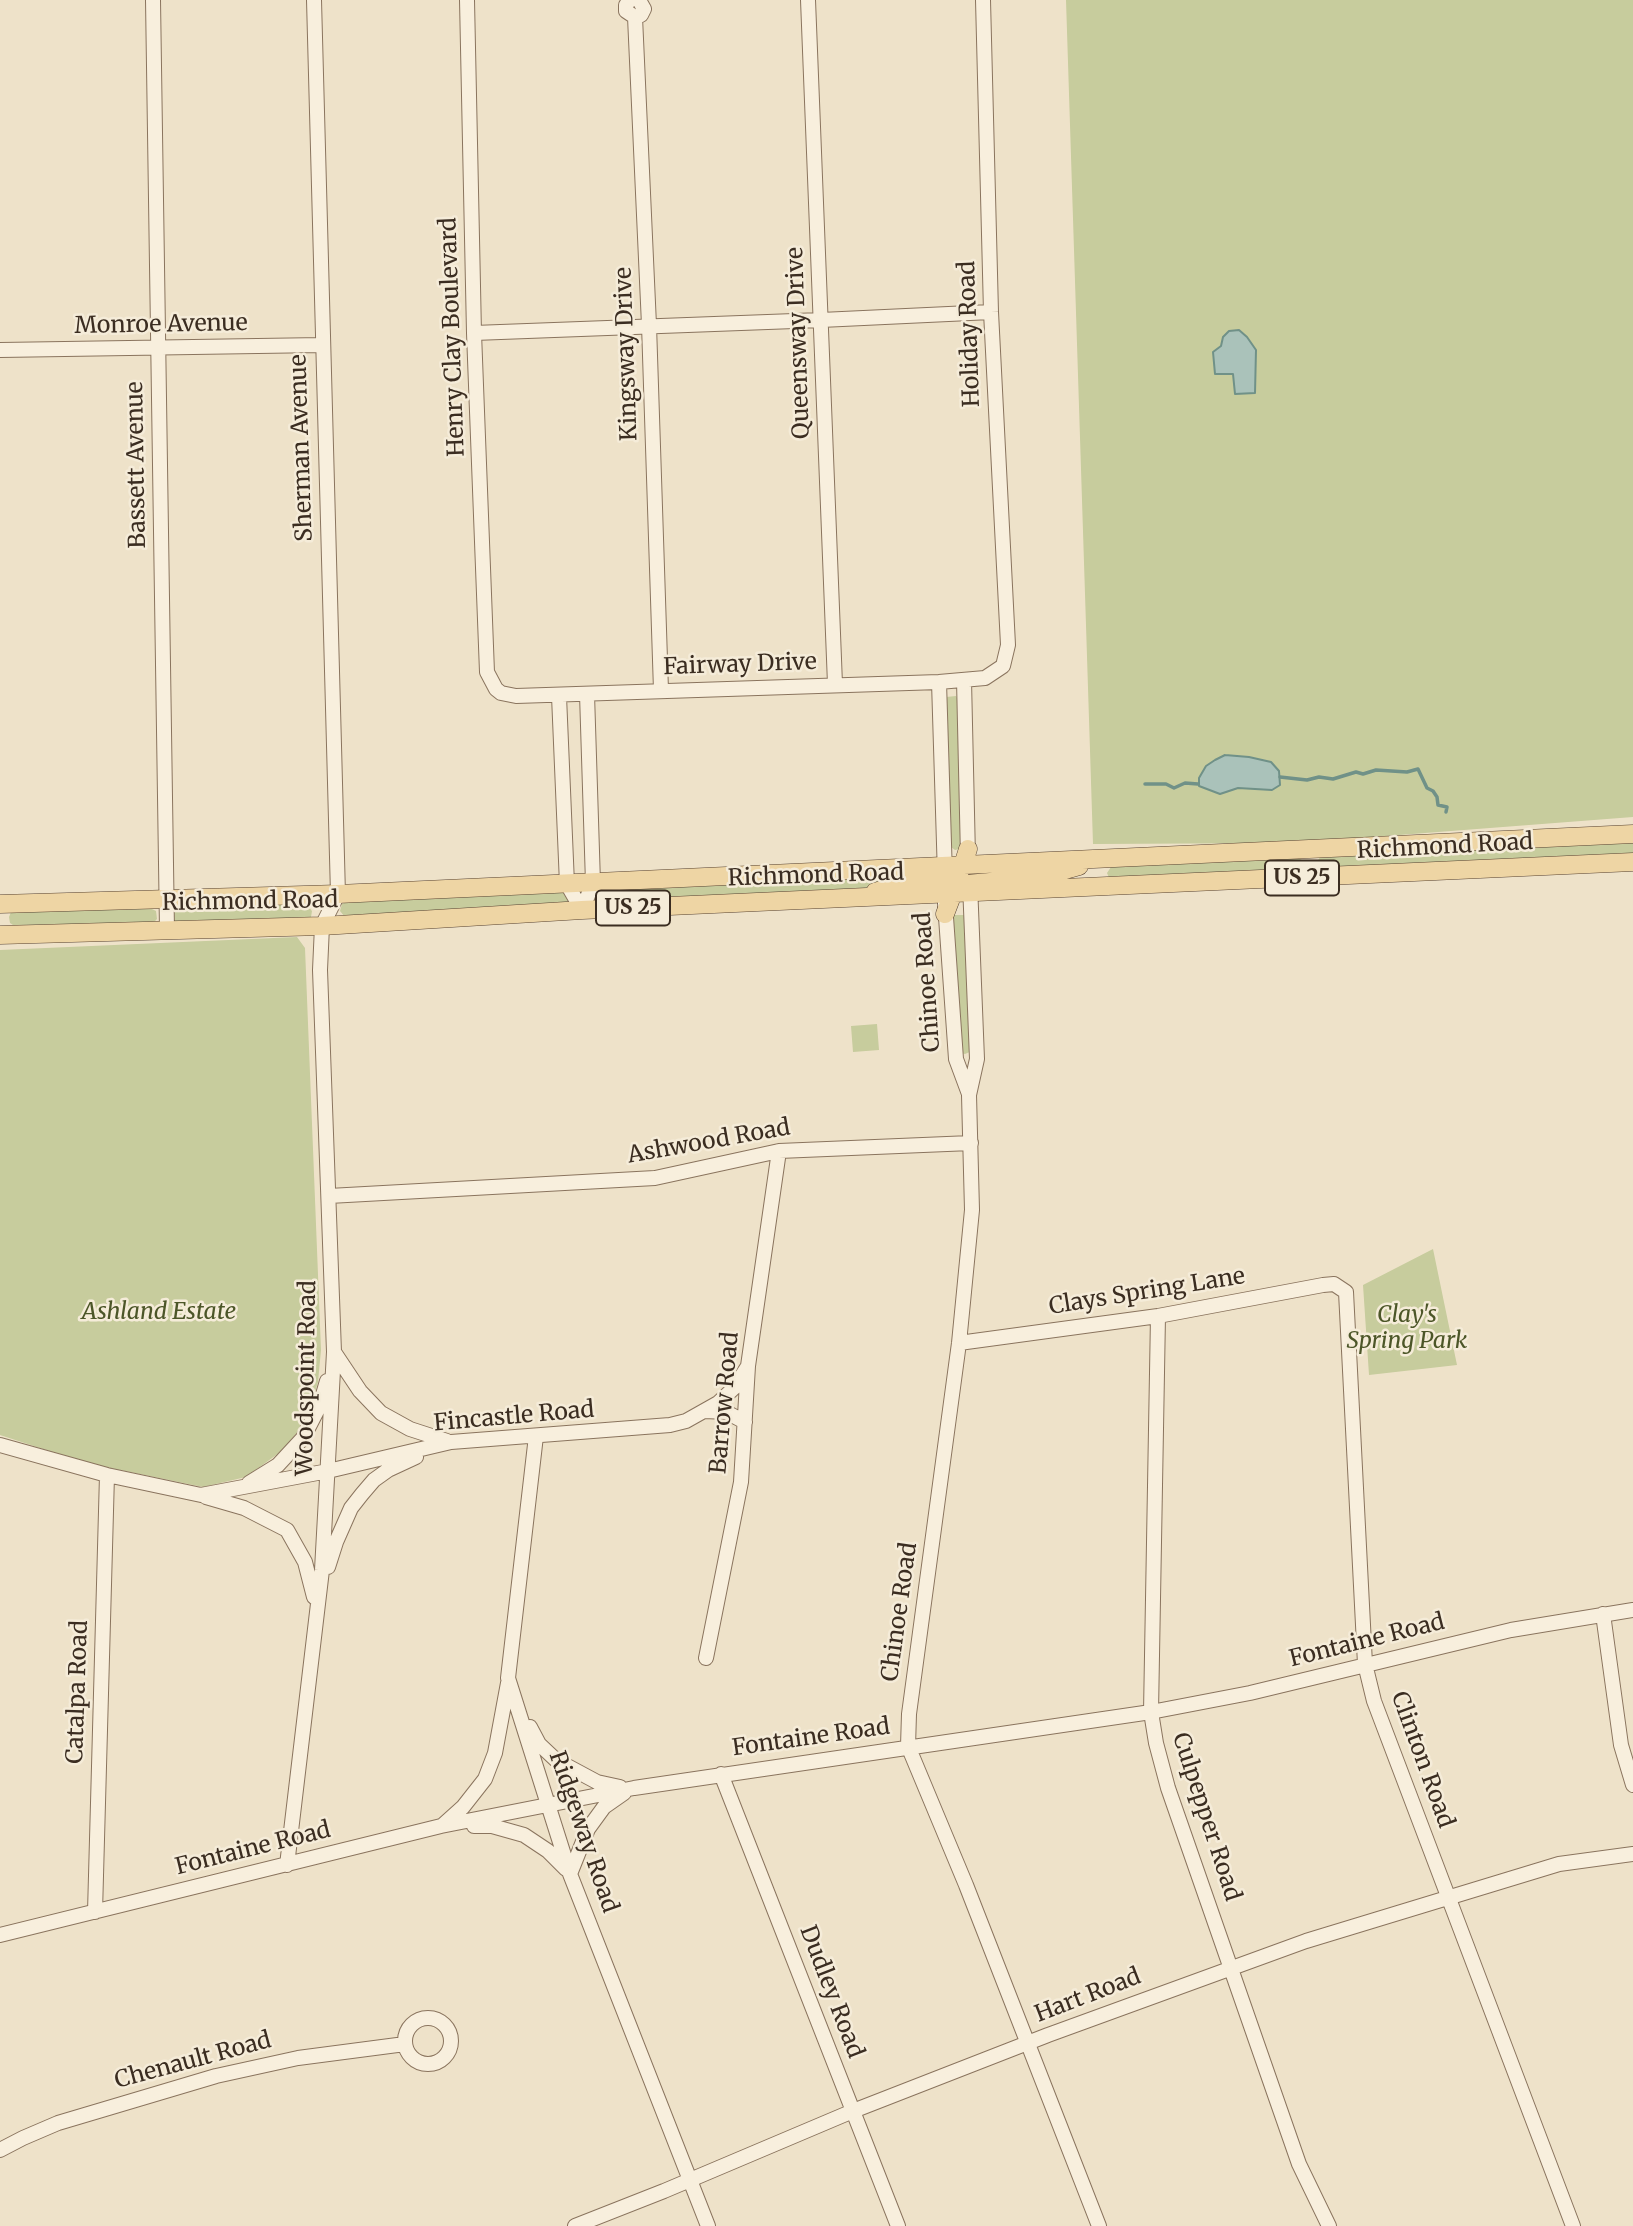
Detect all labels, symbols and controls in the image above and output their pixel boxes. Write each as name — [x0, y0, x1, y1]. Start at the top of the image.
street label: Henry Clay Boulevard — [435, 217, 471, 457]
street label: Queensway Drive — [782, 247, 816, 439]
street label: Holiday Road — [954, 260, 986, 408]
street label: Kingsway Drive — [610, 267, 644, 441]
street label: Monroe Avenue — [74, 310, 248, 340]
street label: Sherman Avenue — [285, 354, 319, 542]
street label: Bassett Avenue — [122, 381, 152, 549]
street label: Fairway Drive — [663, 649, 817, 681]
street label: Richmond Road — [1356, 829, 1534, 865]
street label: Richmond Road — [727, 859, 905, 893]
road number: US 25 — [1265, 860, 1339, 896]
street label: Richmond Road — [162, 887, 338, 917]
road number: US 25 — [596, 890, 670, 926]
street label: Chinoe Road — [909, 911, 947, 1053]
street label: Ashwood Road — [626, 1114, 792, 1170]
street label: Clays Spring Lane — [1047, 1263, 1247, 1321]
street label: Woodspoint Road — [291, 1280, 323, 1476]
park label: Ashland Estate — [82, 1298, 236, 1326]
park label: Clay's Spring Park — [1347, 1301, 1467, 1355]
street label: Barrow Road — [705, 1331, 745, 1475]
street label: Fincastle Road — [433, 1396, 595, 1438]
street label: Chinoe Road — [877, 1541, 923, 1683]
street label: Fontaine Road — [1287, 1608, 1447, 1674]
street label: Catalpa Road — [62, 1620, 94, 1764]
street label: Clinton Road — [1385, 1688, 1459, 1832]
street label: Fontaine Road — [730, 1713, 892, 1763]
street label: Culpepper Road — [1166, 1729, 1246, 1905]
street label: Ridgeway Road — [542, 1748, 624, 1916]
street label: Fontaine Road — [173, 1816, 333, 1882]
street label: Dudley Road — [793, 1922, 869, 2062]
street label: Hart Road — [1031, 1963, 1145, 2029]
street label: Chenault Road — [112, 2027, 274, 2095]

